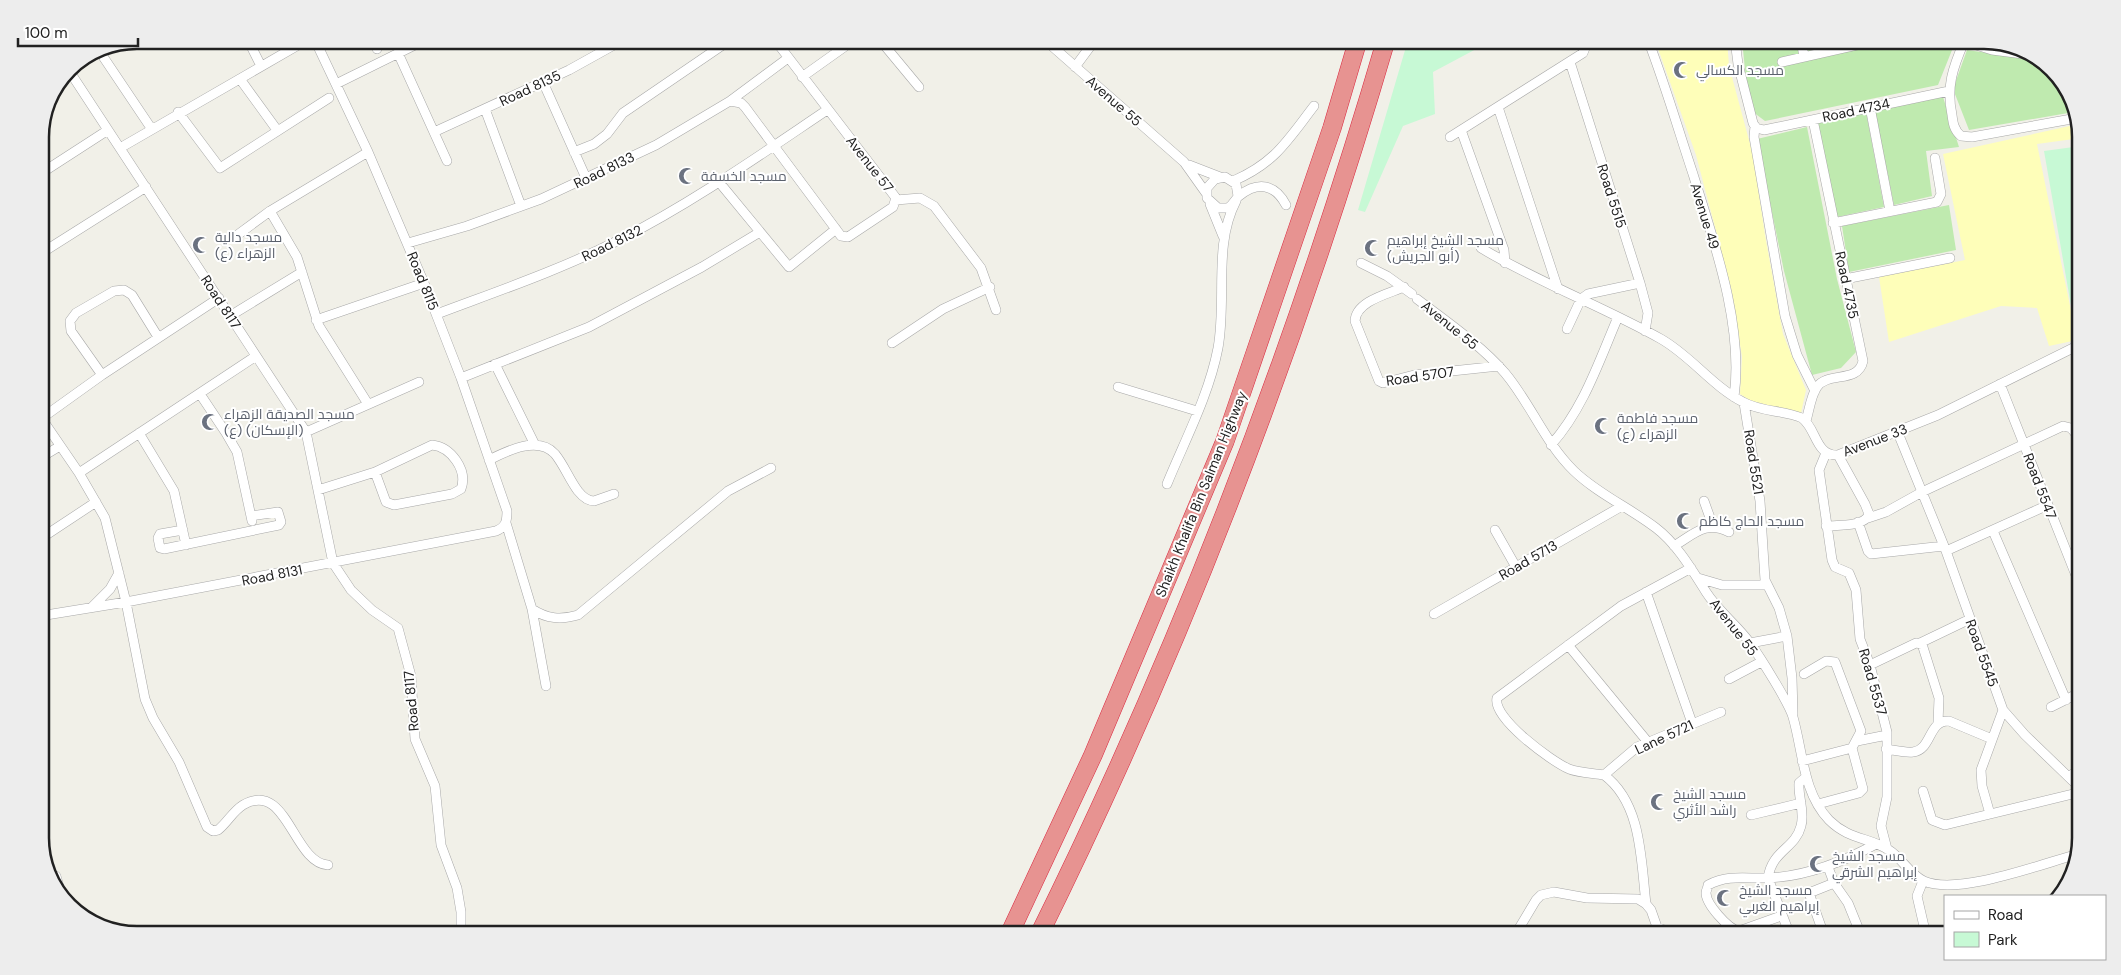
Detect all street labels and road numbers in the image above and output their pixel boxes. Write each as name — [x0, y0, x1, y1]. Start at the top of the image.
street label: Road 8135 — [496, 66, 564, 110]
street label: Avenue 55 — [1082, 72, 1146, 130]
street label: Road 4734 — [1821, 94, 1892, 126]
street label: Avenue 57 — [842, 132, 898, 196]
street label: Road 8133 — [571, 148, 637, 192]
street label: Road 5515 — [1593, 162, 1631, 230]
street label: Avenue 49 — [1686, 181, 1724, 252]
street label: Road 8132 — [579, 221, 645, 265]
street label: Road 8115 — [403, 249, 443, 313]
street label: Road 4735 — [1831, 250, 1863, 320]
street label: Road 8117 — [197, 272, 245, 332]
street label: Avenue 55 — [1418, 296, 1482, 354]
street label: Road 5707 — [1385, 362, 1455, 390]
street label: Shaikh Khalifa Bin Salman Highway — [1151, 388, 1251, 600]
street label: Avenue 33 — [1840, 419, 1910, 461]
street label: Road 5521 — [1740, 428, 1768, 496]
street label: Road 5547 — [2019, 450, 2061, 522]
street label: Road 5713 — [1495, 536, 1561, 584]
street label: Road 8131 — [240, 560, 304, 590]
street label: Avenue 55 — [1706, 595, 1762, 659]
street label: Road 5545 — [1961, 617, 2003, 689]
street label: Road 5537 — [1855, 646, 1891, 718]
street label: Road 8117 — [399, 670, 423, 732]
street label: Lane 5721 — [1632, 716, 1696, 758]

